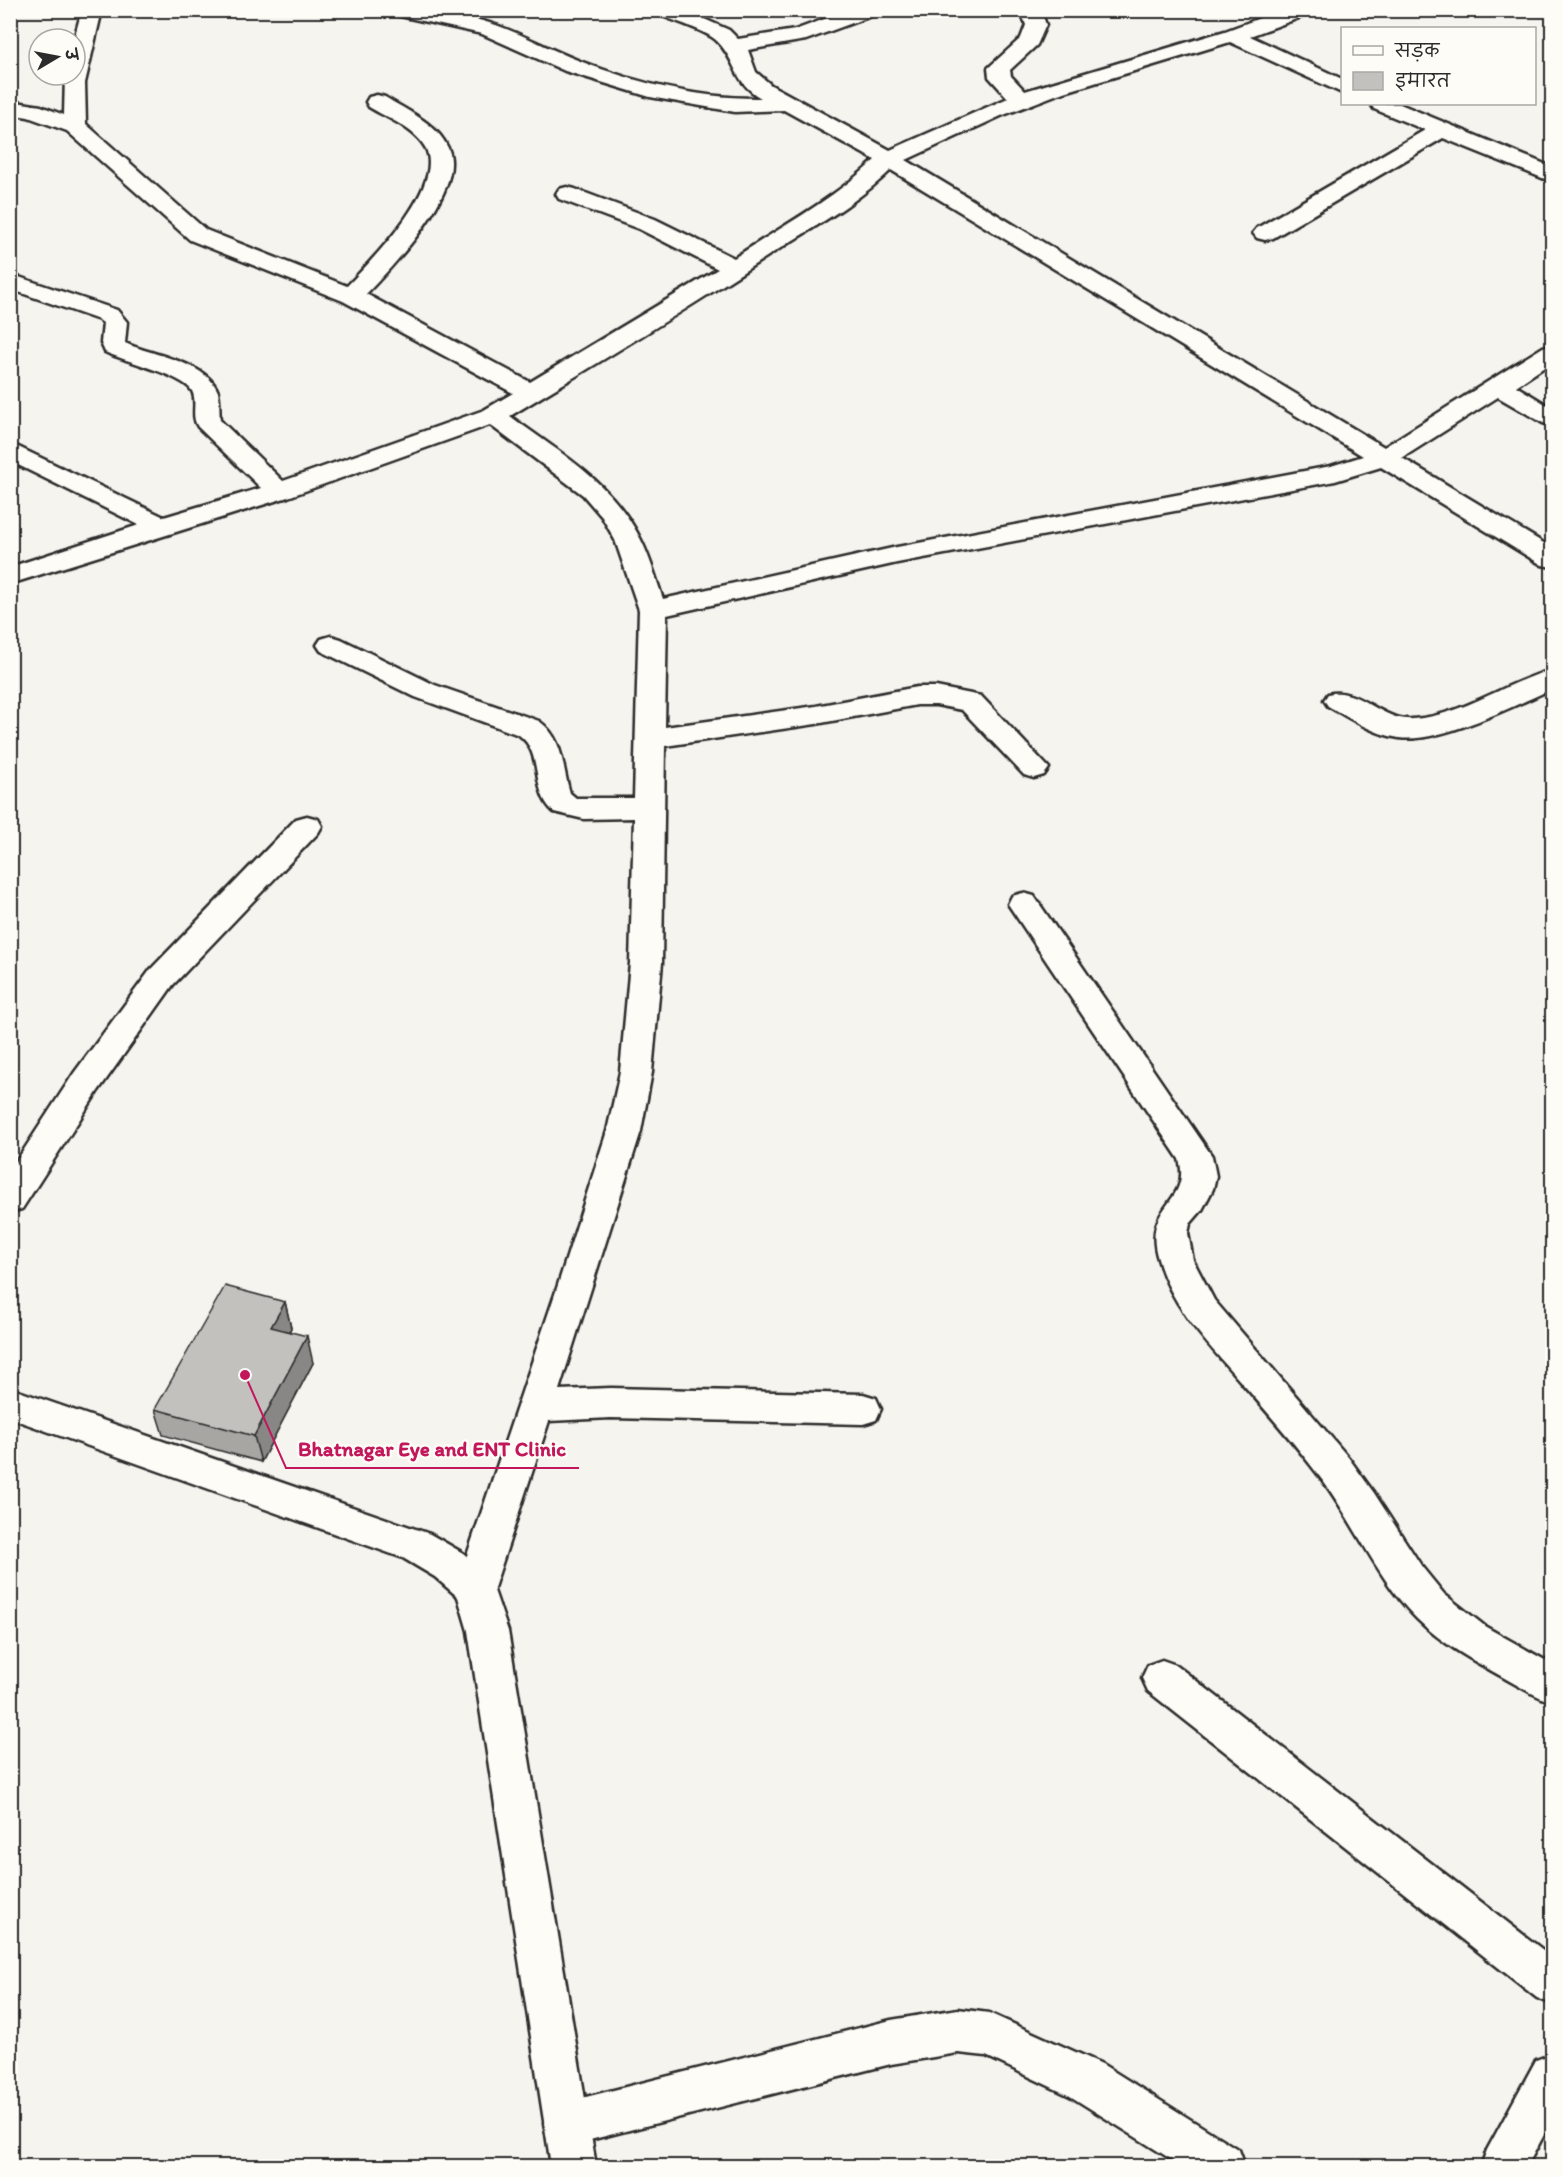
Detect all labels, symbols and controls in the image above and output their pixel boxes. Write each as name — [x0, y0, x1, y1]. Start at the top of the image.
north arrow — [27, 27, 87, 87]
legend — [1341, 27, 1536, 105]
text: सड़क — [1394, 40, 1440, 62]
text: उ — [61, 46, 82, 63]
text: इमारत — [1395, 70, 1451, 92]
callout: Bhatnagar Eye and ENT Clinic — [286, 1429, 579, 1468]
text: Bhatnagar Eye and ENT Clinic — [298, 1436, 566, 1462]

